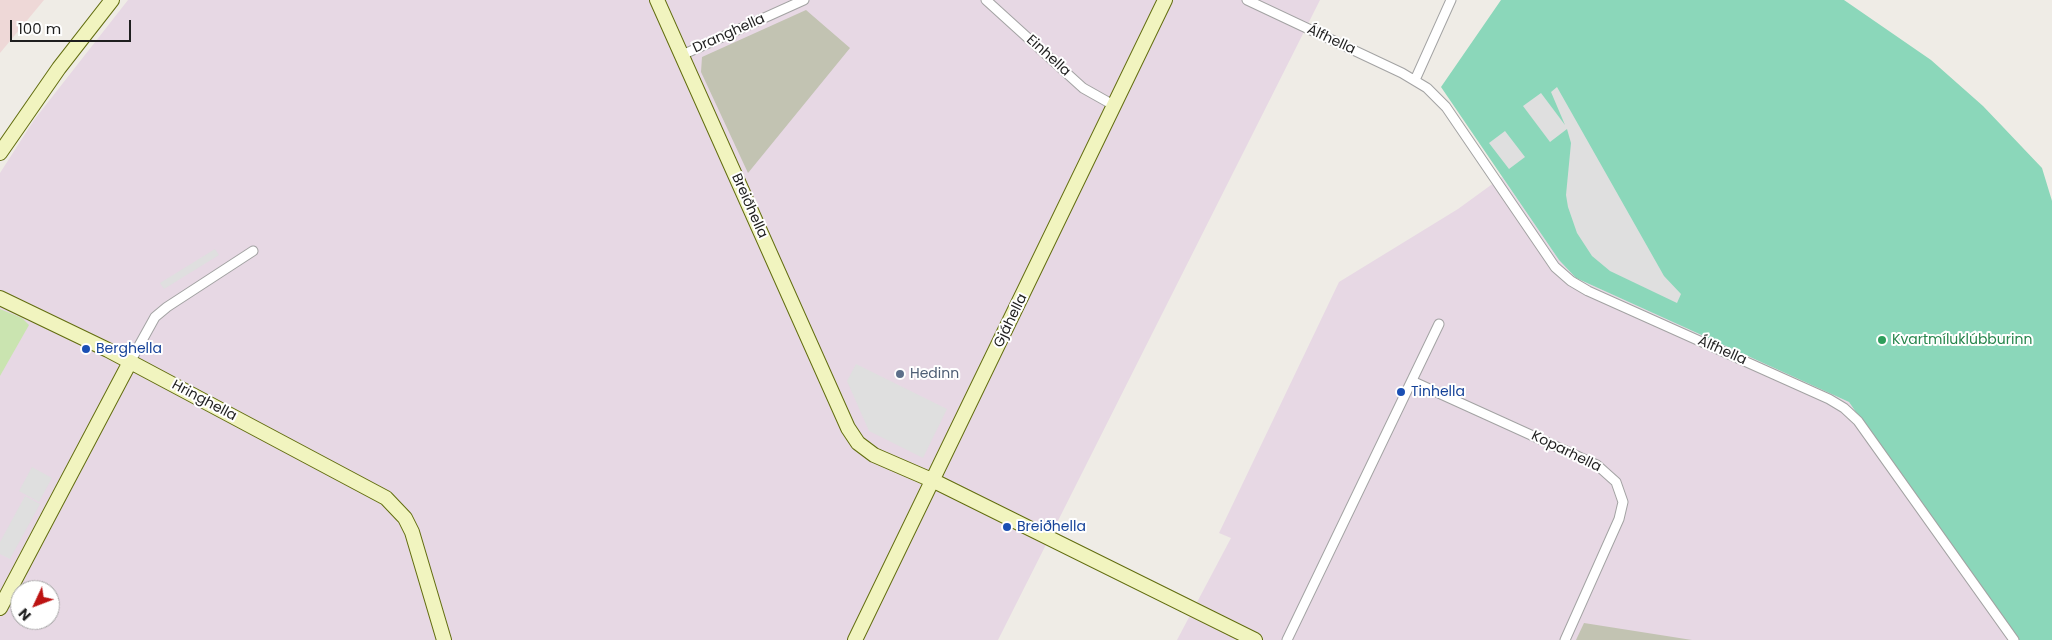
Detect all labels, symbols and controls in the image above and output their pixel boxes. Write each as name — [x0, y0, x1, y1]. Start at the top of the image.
scale bar — [12, 10, 134, 42]
street label: Dranghella — [690, 11, 768, 57]
text: 100 m — [18, 18, 61, 39]
street label: Álfhella — [1304, 22, 1358, 58]
street label: Einhella — [1022, 32, 1074, 80]
street label: Breiðhella — [727, 171, 771, 241]
street label: Gjáhella — [991, 291, 1031, 351]
place label: Kvartmíluklúbburinn — [1892, 332, 2032, 348]
street label: Álfhella — [1695, 333, 1749, 369]
marker: Kvartmíluklúbburinn — [1876, 334, 1888, 346]
place label: Berghella — [96, 341, 162, 357]
marker: Berghella — [80, 343, 92, 355]
place label: Hedinn — [910, 366, 959, 382]
marker: Hedinn — [894, 368, 906, 380]
street label: Hringhella — [169, 377, 239, 425]
place label: Tinhella — [1411, 384, 1465, 400]
marker: Tinhella — [1395, 386, 1407, 398]
street label: Koparhella — [1528, 428, 1604, 476]
place label: Breiðhella — [1017, 519, 1086, 535]
marker: Breiðhella — [1001, 521, 1013, 533]
north arrow — [10, 580, 60, 630]
text: N — [14, 604, 36, 625]

